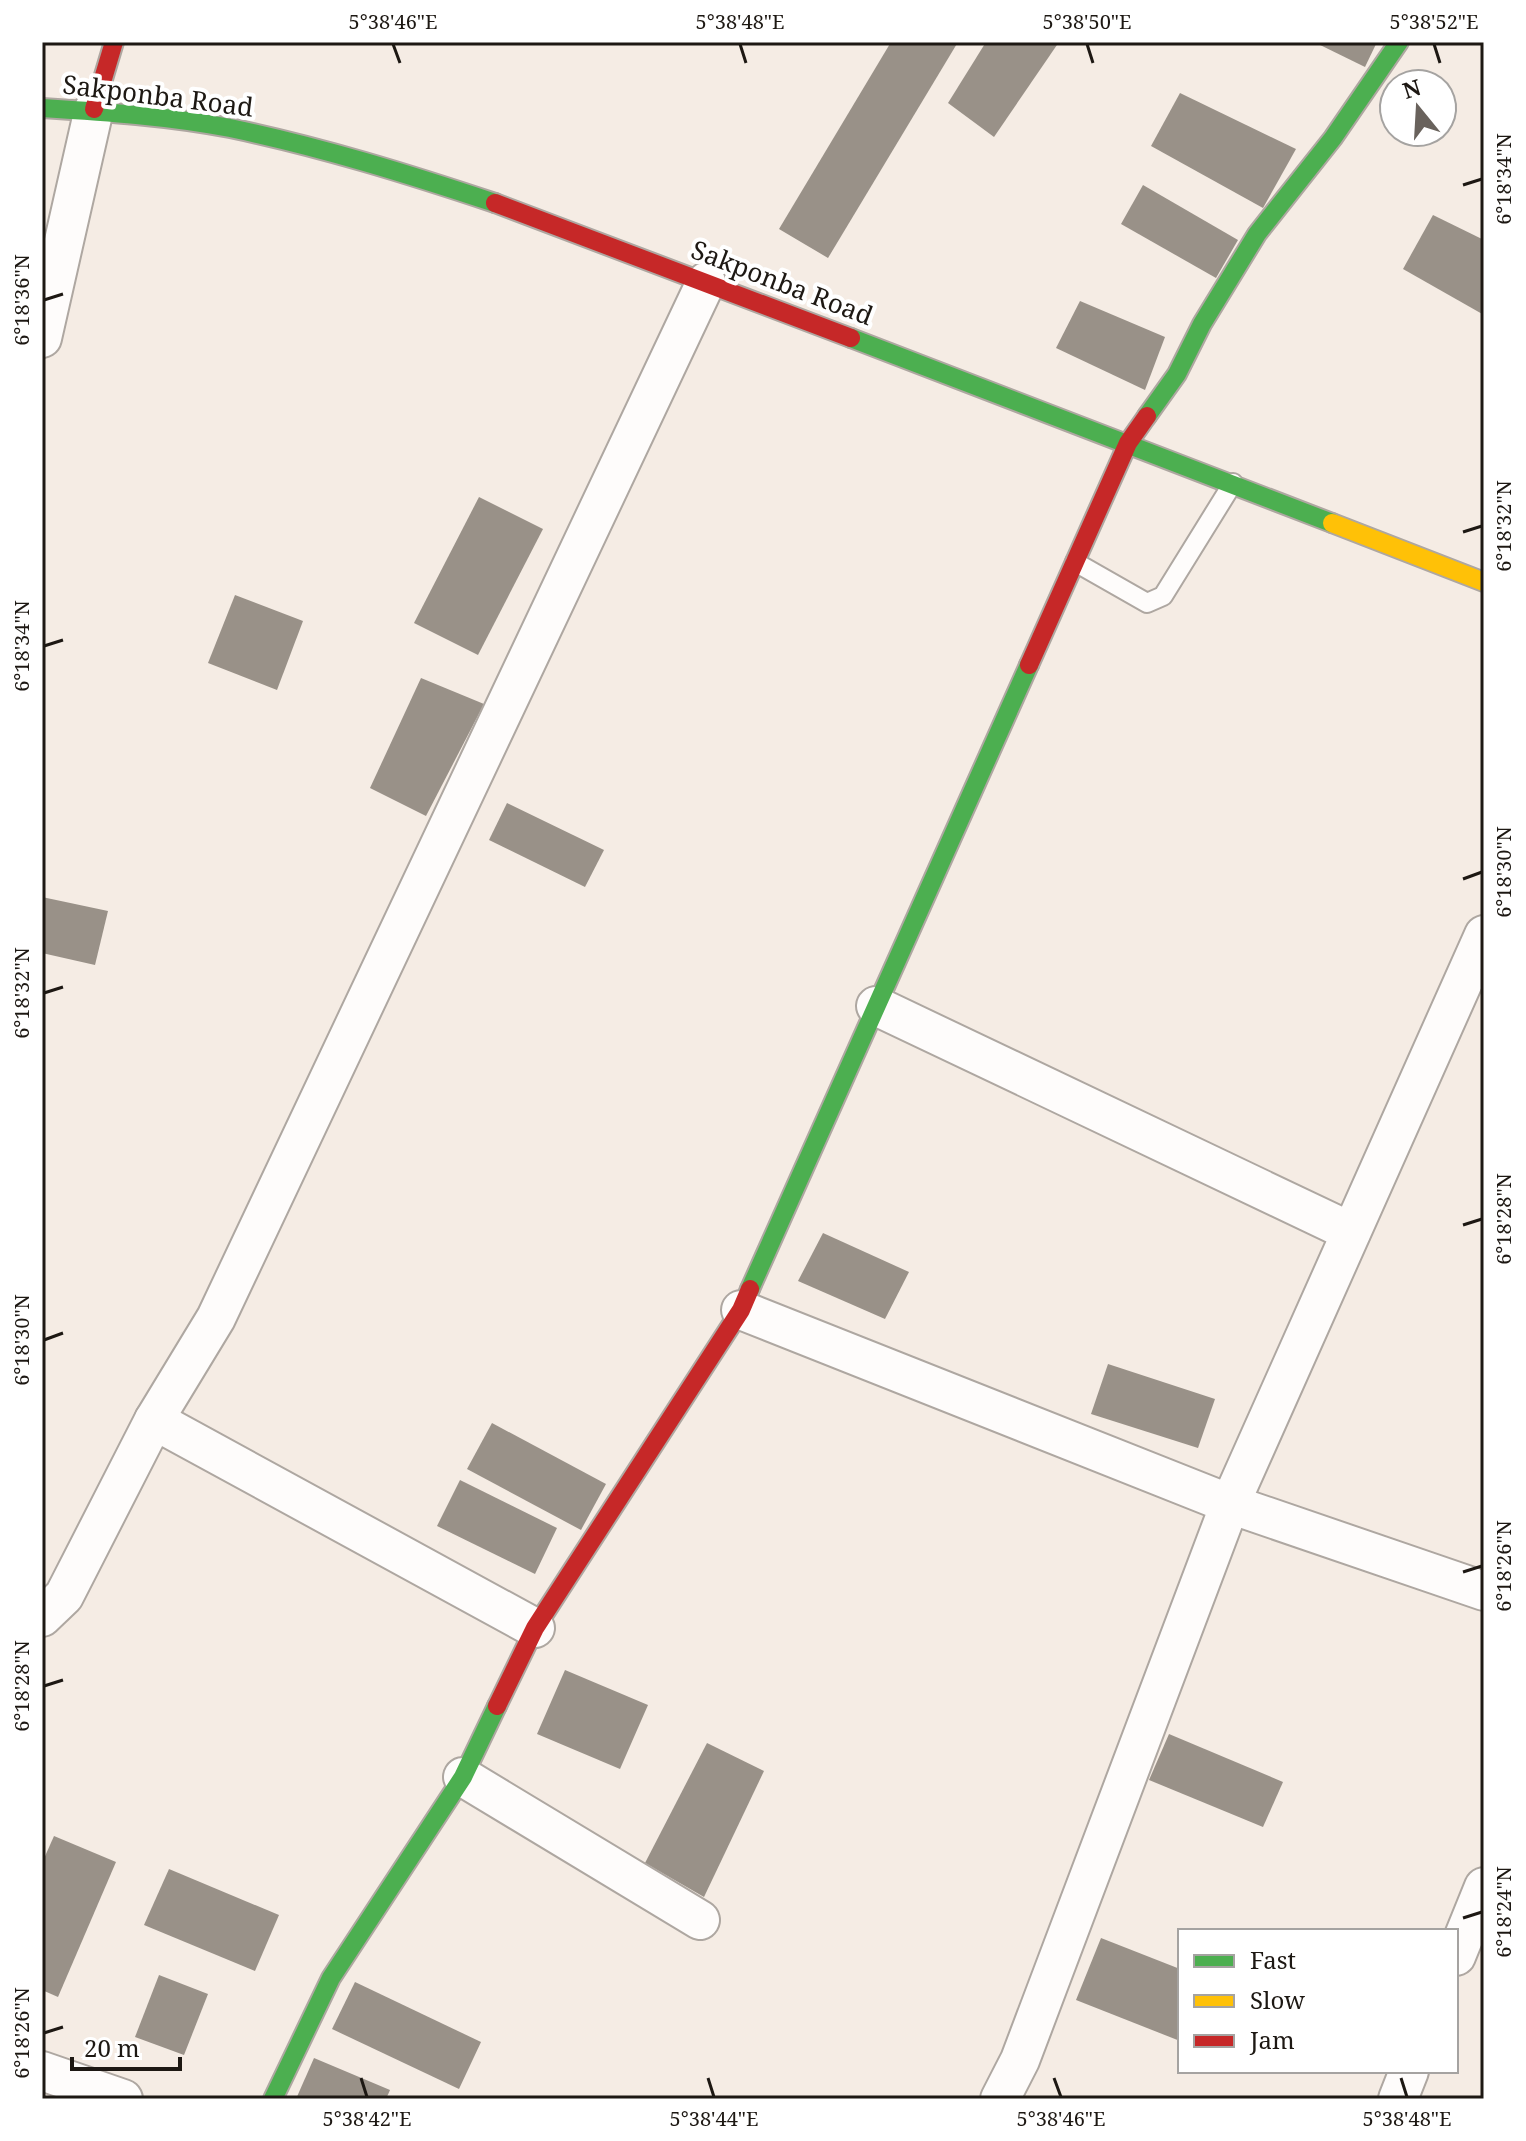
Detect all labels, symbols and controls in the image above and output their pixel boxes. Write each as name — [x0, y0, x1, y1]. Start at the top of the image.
text: 5°38'46"E — [349, 8, 437, 35]
text: 5°38'48"E — [696, 8, 784, 35]
text: 5°38'50"E — [1043, 8, 1131, 35]
text: 5°38'52"E — [1390, 8, 1478, 35]
street label: Sakponba Road — [61, 65, 256, 125]
north arrow — [1378, 68, 1458, 148]
text: N — [1399, 71, 1424, 105]
text: 6°18'34"N — [1490, 133, 1517, 225]
street label: Sakponba Road — [686, 231, 878, 333]
text: 6°18'36"N — [8, 254, 35, 346]
text: 6°18'32"N — [1490, 480, 1517, 572]
text: 6°18'34"N — [8, 600, 35, 692]
text: 6°18'30"N — [1490, 826, 1517, 918]
text: 6°18'32"N — [8, 947, 35, 1039]
text: 6°18'28"N — [1490, 1173, 1517, 1265]
text: 6°18'30"N — [8, 1294, 35, 1386]
text: 6°18'26"N — [1490, 1520, 1517, 1612]
text: 6°18'28"N — [8, 1640, 35, 1732]
text: 6°18'24"N — [1490, 1866, 1517, 1958]
legend — [1178, 1929, 1458, 2073]
text: Fast — [1250, 1943, 1296, 1976]
text: Slow — [1250, 1983, 1305, 2016]
text: 6°18'26"N — [8, 1987, 35, 2079]
scale bar — [72, 2021, 180, 2071]
text: Jam — [1249, 2023, 1295, 2056]
text: 20 m — [84, 2031, 140, 2064]
text: 5°38'42"E — [323, 2105, 411, 2132]
text: 5°38'44"E — [670, 2105, 758, 2132]
text: 5°38'46"E — [1017, 2105, 1105, 2132]
text: 5°38'48"E — [1363, 2105, 1451, 2132]

